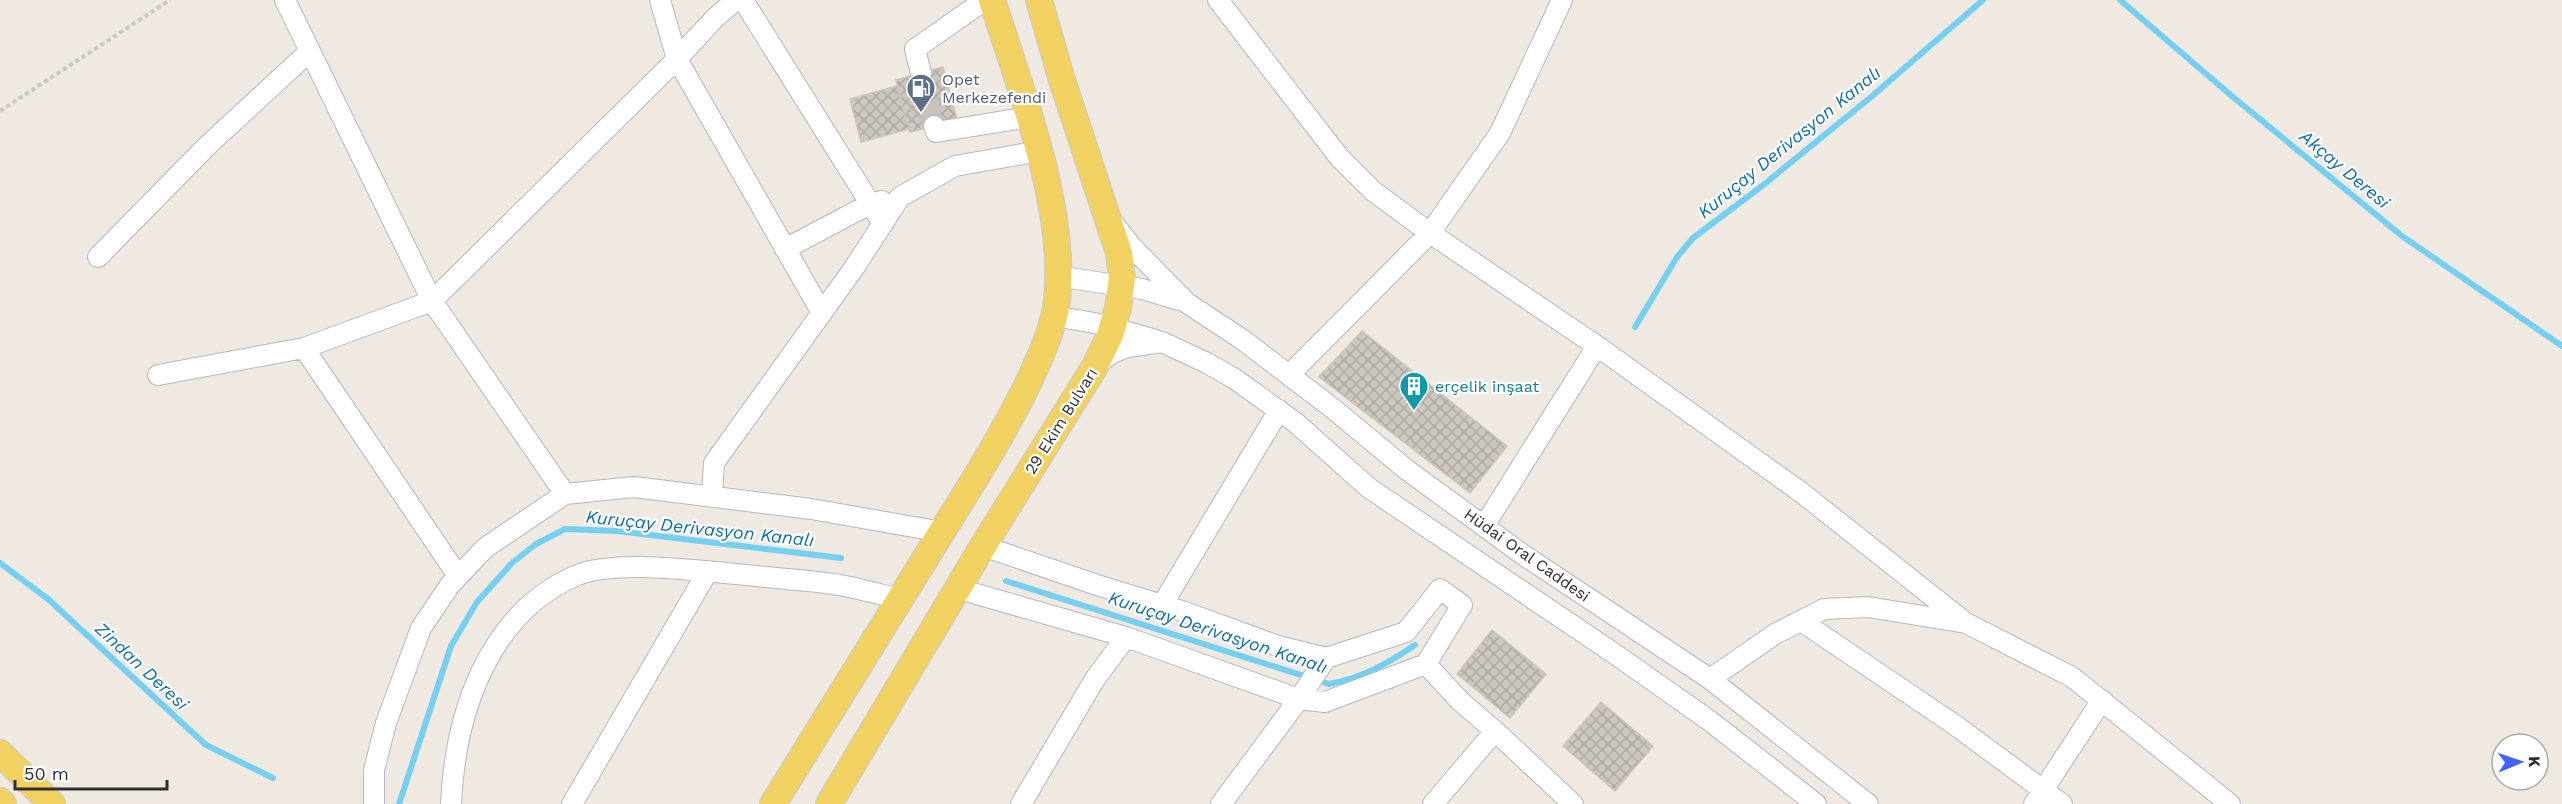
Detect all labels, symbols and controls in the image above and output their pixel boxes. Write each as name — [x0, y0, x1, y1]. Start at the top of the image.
water label: Kuruçay Derivasyon Kanalı — [1693, 61, 1885, 222]
place label: Opet Merkezefendi — [942, 70, 1046, 107]
fuel station icon: Opet Merkezefendi — [905, 72, 937, 114]
water label: Akçay Deresi — [2295, 125, 2395, 213]
street label: 29 Ekim Bulvarı — [1021, 364, 1101, 478]
building icon: erçelik inşaat — [1398, 370, 1430, 412]
place label: erçelik inşaat — [1435, 377, 1539, 396]
street label: Hüdai Oral Caddesi — [1460, 504, 1594, 606]
water label: Kuruçay Derivasyon Kanalı — [585, 506, 815, 550]
water label: Kuruçay Derivasyon Kanalı — [1106, 587, 1331, 678]
water label: Zindan Deresi — [91, 617, 194, 715]
north arrow — [2490, 732, 2550, 792]
scale bar — [15, 753, 166, 791]
text: K — [2525, 756, 2544, 767]
text: 50 m — [24, 763, 69, 784]

